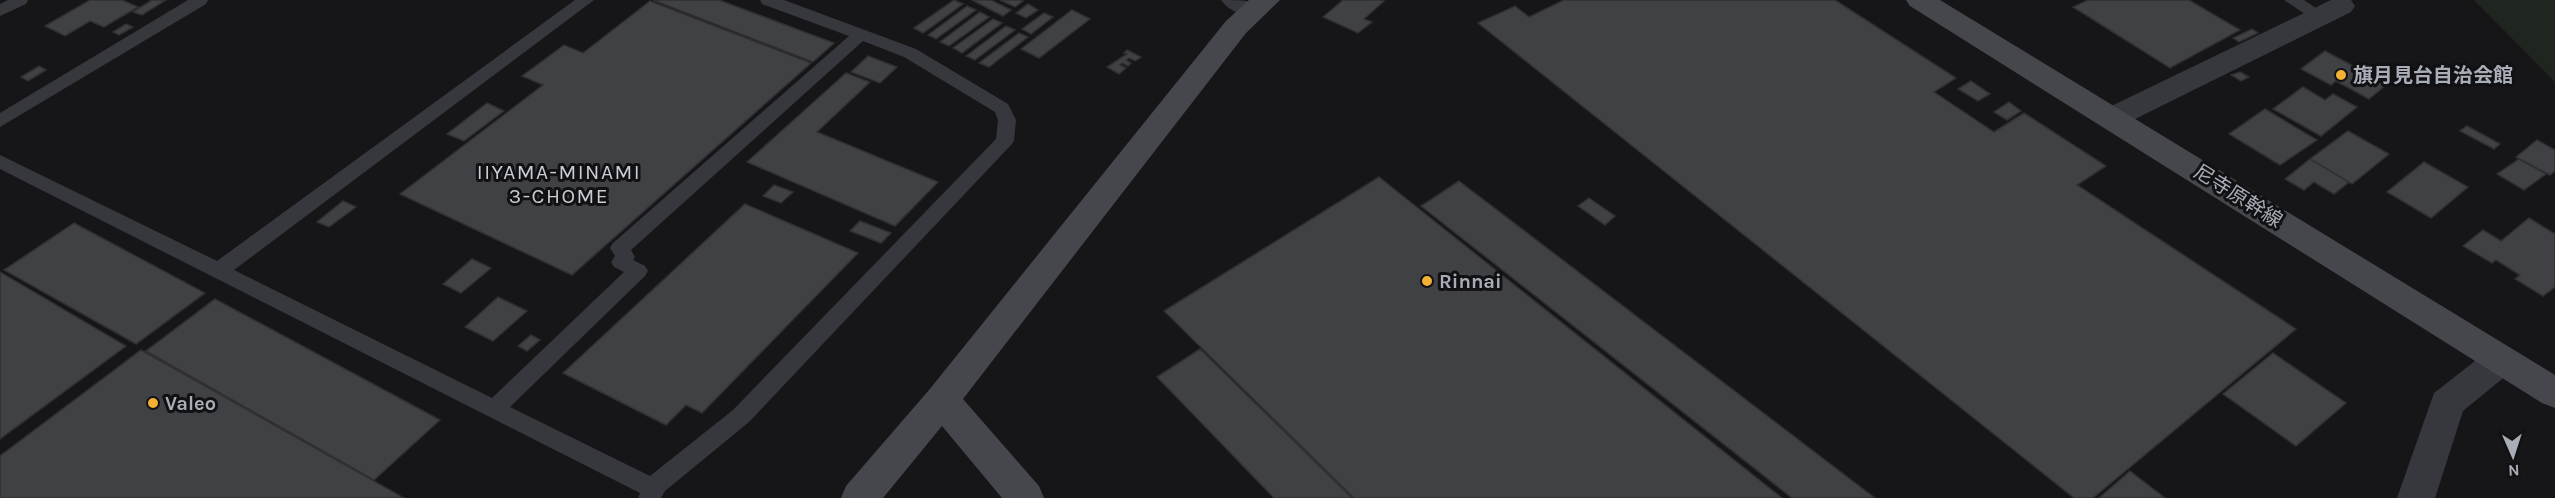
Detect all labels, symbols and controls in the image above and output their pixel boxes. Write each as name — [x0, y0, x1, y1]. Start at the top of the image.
place label: 旗月見台自治会館 — [2353, 64, 2513, 87]
marker: 旗月見台自治会館 — [2334, 68, 2348, 82]
district label: IIYAMA-MINAMI 3-CHOME — [477, 160, 641, 208]
street label: 尼寺原幹線 — [2190, 160, 2286, 232]
place label: Rinnai — [1439, 270, 1502, 293]
marker: Rinnai — [1420, 274, 1434, 288]
place label: Valeo — [165, 392, 216, 415]
marker: Valeo — [146, 396, 160, 410]
north arrow — [2483, 426, 2543, 486]
text: N — [2508, 461, 2520, 480]

